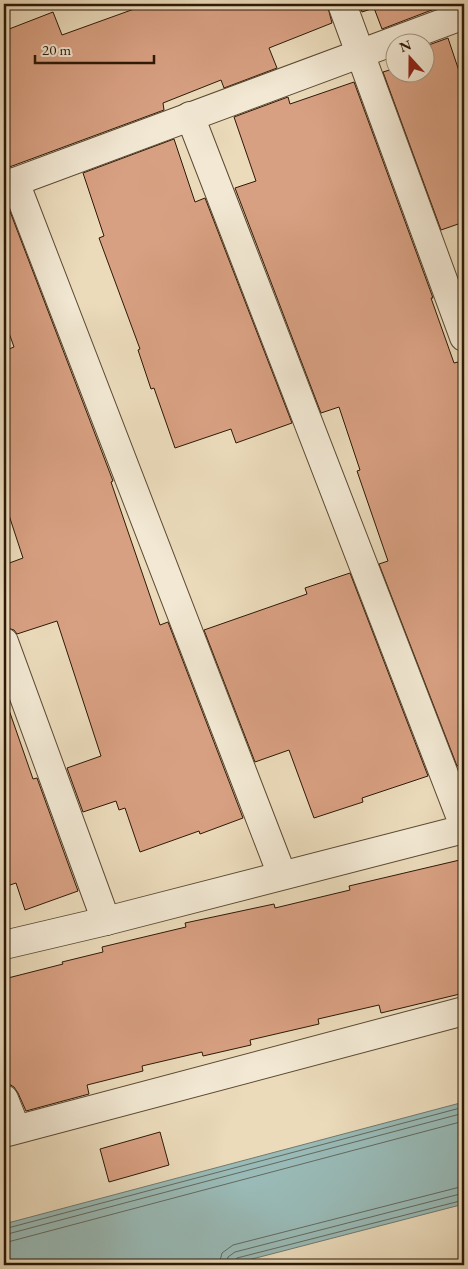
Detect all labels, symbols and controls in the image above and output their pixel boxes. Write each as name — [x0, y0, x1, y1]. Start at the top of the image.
scale bar — [35, 32, 154, 64]
north arrow — [386, 32, 436, 82]
text: N — [397, 35, 414, 56]
text: 20 m — [42, 40, 71, 59]

